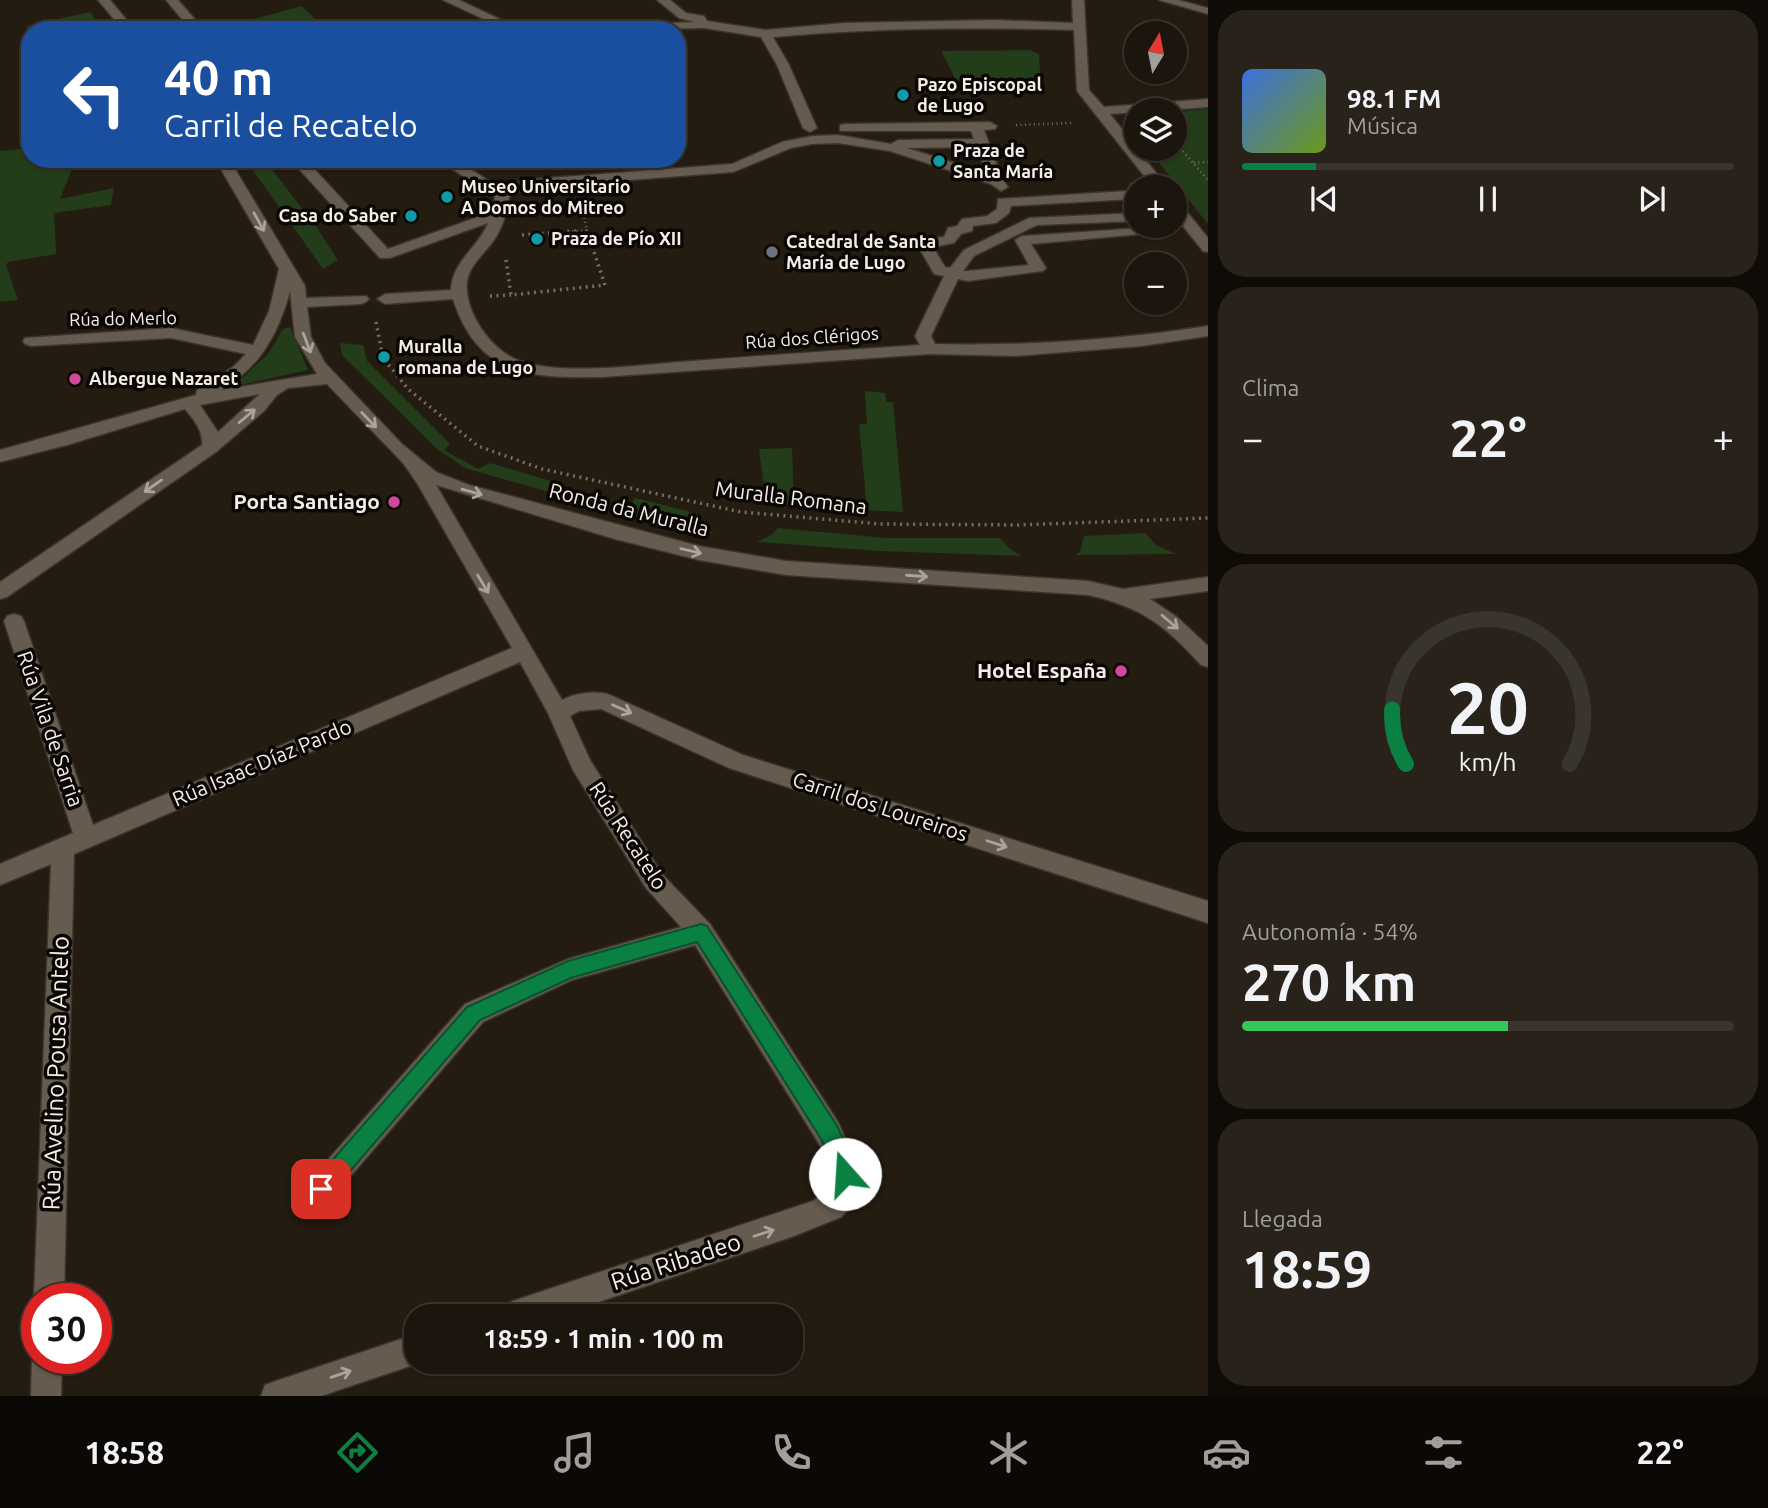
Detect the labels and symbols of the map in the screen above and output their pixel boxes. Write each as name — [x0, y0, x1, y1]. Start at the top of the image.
north arrow — [1124, 21, 1186, 84]
place label: Pazo Episcopal de Lugo — [917, 74, 1042, 115]
marker: Pazo Episcopal de Lugo — [895, 87, 911, 103]
place label: Praza de Santa María — [953, 140, 1053, 181]
marker: Praza de Santa María — [931, 153, 947, 169]
place label: Museo Universitario A Domos do Mitreo — [461, 176, 631, 217]
marker: Museo Universitario A Domos do Mitreo — [439, 189, 455, 205]
place label: Casa do Saber — [278, 205, 398, 225]
marker: Casa do Saber — [403, 208, 419, 224]
one-way arrow — [253, 211, 266, 232]
place label: Praza de Pío XII — [551, 228, 682, 248]
marker: Praza de Pío XII — [529, 231, 545, 247]
place label: Catedral de Santa María de Lugo — [786, 231, 936, 272]
marker: Catedral de Santa María de Lugo — [764, 244, 780, 260]
street label: Rúa do Merlo — [69, 307, 177, 329]
street label: Rúa dos Clérigos — [745, 322, 879, 352]
one-way arrow — [301, 332, 314, 353]
place label: Muralla romana de Lugo — [398, 336, 533, 377]
marker: Muralla romana de Lugo — [376, 349, 392, 365]
place label: Albergue Nazaret — [89, 368, 238, 388]
marker: Albergue Nazaret — [67, 371, 83, 387]
one-way arrow — [238, 408, 256, 424]
one-way arrow — [360, 412, 377, 429]
street label: Muralla Romana — [714, 476, 868, 518]
street label: Ronda da Muralla — [547, 478, 712, 540]
one-way arrow — [144, 479, 163, 493]
one-way arrow — [460, 486, 482, 499]
place label: Porta Santiago — [234, 489, 380, 513]
marker: Porta Santiago — [386, 494, 402, 510]
one-way arrow — [679, 545, 702, 558]
one-way arrow — [905, 570, 928, 583]
one-way arrow — [477, 573, 491, 593]
one-way arrow — [1160, 614, 1178, 629]
street label: Rúa Vila de Sarria — [13, 648, 89, 810]
place label: Hotel España — [977, 658, 1107, 682]
marker: Hotel España — [1113, 663, 1129, 679]
one-way arrow — [611, 703, 632, 716]
street label: Rúa Isaac Díaz Pardo — [168, 713, 355, 811]
street label: Carril dos Loureiros — [790, 766, 971, 846]
street label: Rúa Recatelo — [585, 777, 673, 894]
one-way arrow — [986, 838, 1008, 851]
street label: Rúa Avelino Pousa Antelo — [37, 935, 74, 1211]
position arrow — [808, 1137, 882, 1211]
pin — [291, 1159, 351, 1219]
one-way arrow — [752, 1225, 774, 1238]
street label: Rúa Ribadeo — [607, 1228, 744, 1295]
speed limit sign: 30 — [21, 1283, 112, 1374]
one-way arrow — [329, 1367, 351, 1379]

